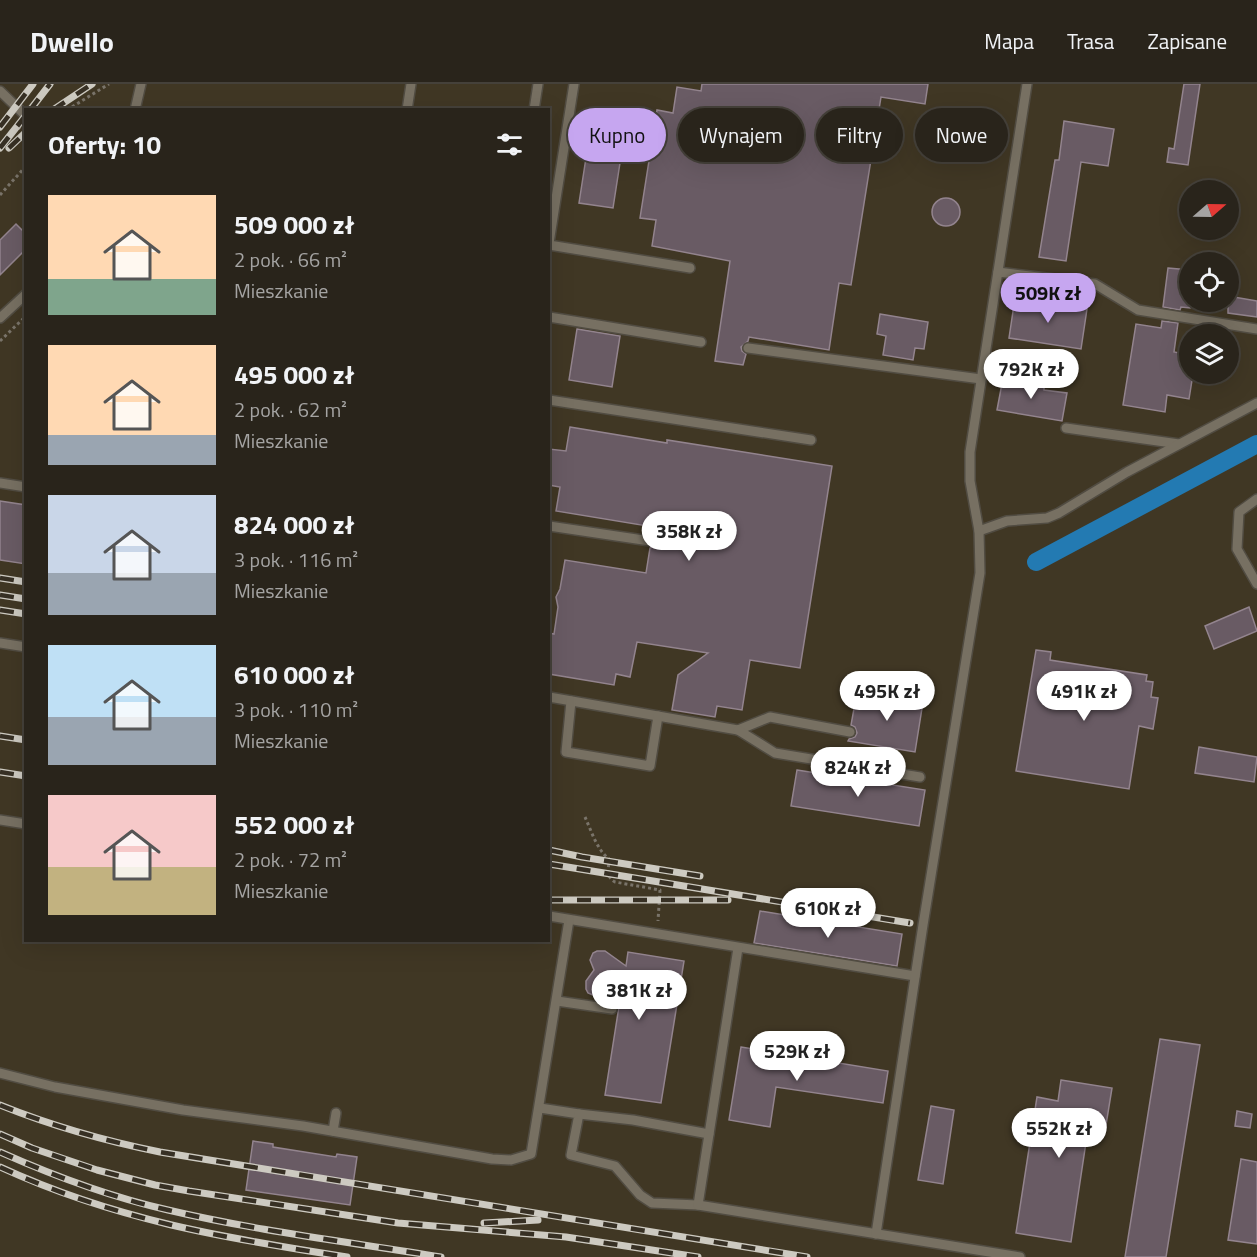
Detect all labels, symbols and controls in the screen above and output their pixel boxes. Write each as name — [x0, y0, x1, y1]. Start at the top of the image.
text: Dwello — [30, 20, 114, 63]
text: Mapa — [984, 25, 1034, 57]
text: Trasa — [1067, 25, 1114, 57]
text: Zapisane — [1147, 25, 1227, 57]
chip: Kupno — [568, 108, 666, 162]
chip: Wynajem — [678, 108, 804, 162]
chip: Filtry — [816, 108, 903, 162]
chip: Nowe — [915, 108, 1008, 162]
text: Oferty: 10 — [48, 125, 161, 164]
icon: filters — [493, 128, 526, 161]
north arrow — [1179, 180, 1239, 240]
map controls — [1179, 180, 1239, 384]
text: 509 000 zł — [234, 205, 355, 244]
icon: home — [96, 219, 168, 291]
text: 2 pok. · 66 m² — [234, 244, 347, 275]
button: locate — [1179, 252, 1239, 312]
pin: 509K zł — [993, 273, 1103, 324]
text: Mieszkanie — [234, 275, 328, 306]
text: 509K zł — [1015, 277, 1081, 308]
button: layers — [1179, 324, 1239, 384]
pin: 792K zł — [976, 349, 1086, 400]
text: 792K zł — [998, 353, 1064, 384]
text: 495 000 zł — [234, 355, 355, 394]
icon: home — [96, 369, 168, 441]
text: 2 pok. · 62 m² — [234, 394, 347, 425]
text: Mieszkanie — [234, 425, 328, 456]
text: 824 000 zł — [234, 505, 355, 544]
pin: 358K zł — [634, 511, 744, 562]
text: 358K zł — [656, 515, 722, 546]
icon: home — [96, 519, 168, 591]
text: 3 pok. · 116 m² — [234, 544, 358, 575]
text: Mieszkanie — [234, 575, 328, 606]
text: 610 000 zł — [234, 655, 355, 694]
icon: home — [96, 669, 168, 741]
pin: 495K zł — [832, 671, 942, 722]
pin: 491K zł — [1029, 671, 1139, 722]
text: 495K zł — [854, 675, 920, 706]
text: 491K zł — [1051, 675, 1117, 706]
text: 3 pok. · 110 m² — [234, 694, 358, 725]
text: Mieszkanie — [234, 725, 328, 756]
pin: 824K zł — [803, 747, 913, 798]
text: 824K zł — [825, 751, 891, 782]
text: 552 000 zł — [234, 805, 355, 844]
icon: home — [96, 819, 168, 891]
text: 2 pok. · 72 m² — [234, 844, 347, 875]
text: Mieszkanie — [234, 875, 328, 906]
pin: 610K zł — [773, 888, 883, 939]
text: 610K zł — [795, 892, 861, 923]
pin: 381K zł — [584, 970, 694, 1021]
text: 381K zł — [606, 974, 672, 1005]
pin: 529K zł — [742, 1031, 852, 1082]
text: 529K zł — [764, 1035, 830, 1066]
pin: 552K zł — [1004, 1108, 1114, 1159]
text: 552K zł — [1026, 1112, 1092, 1143]

